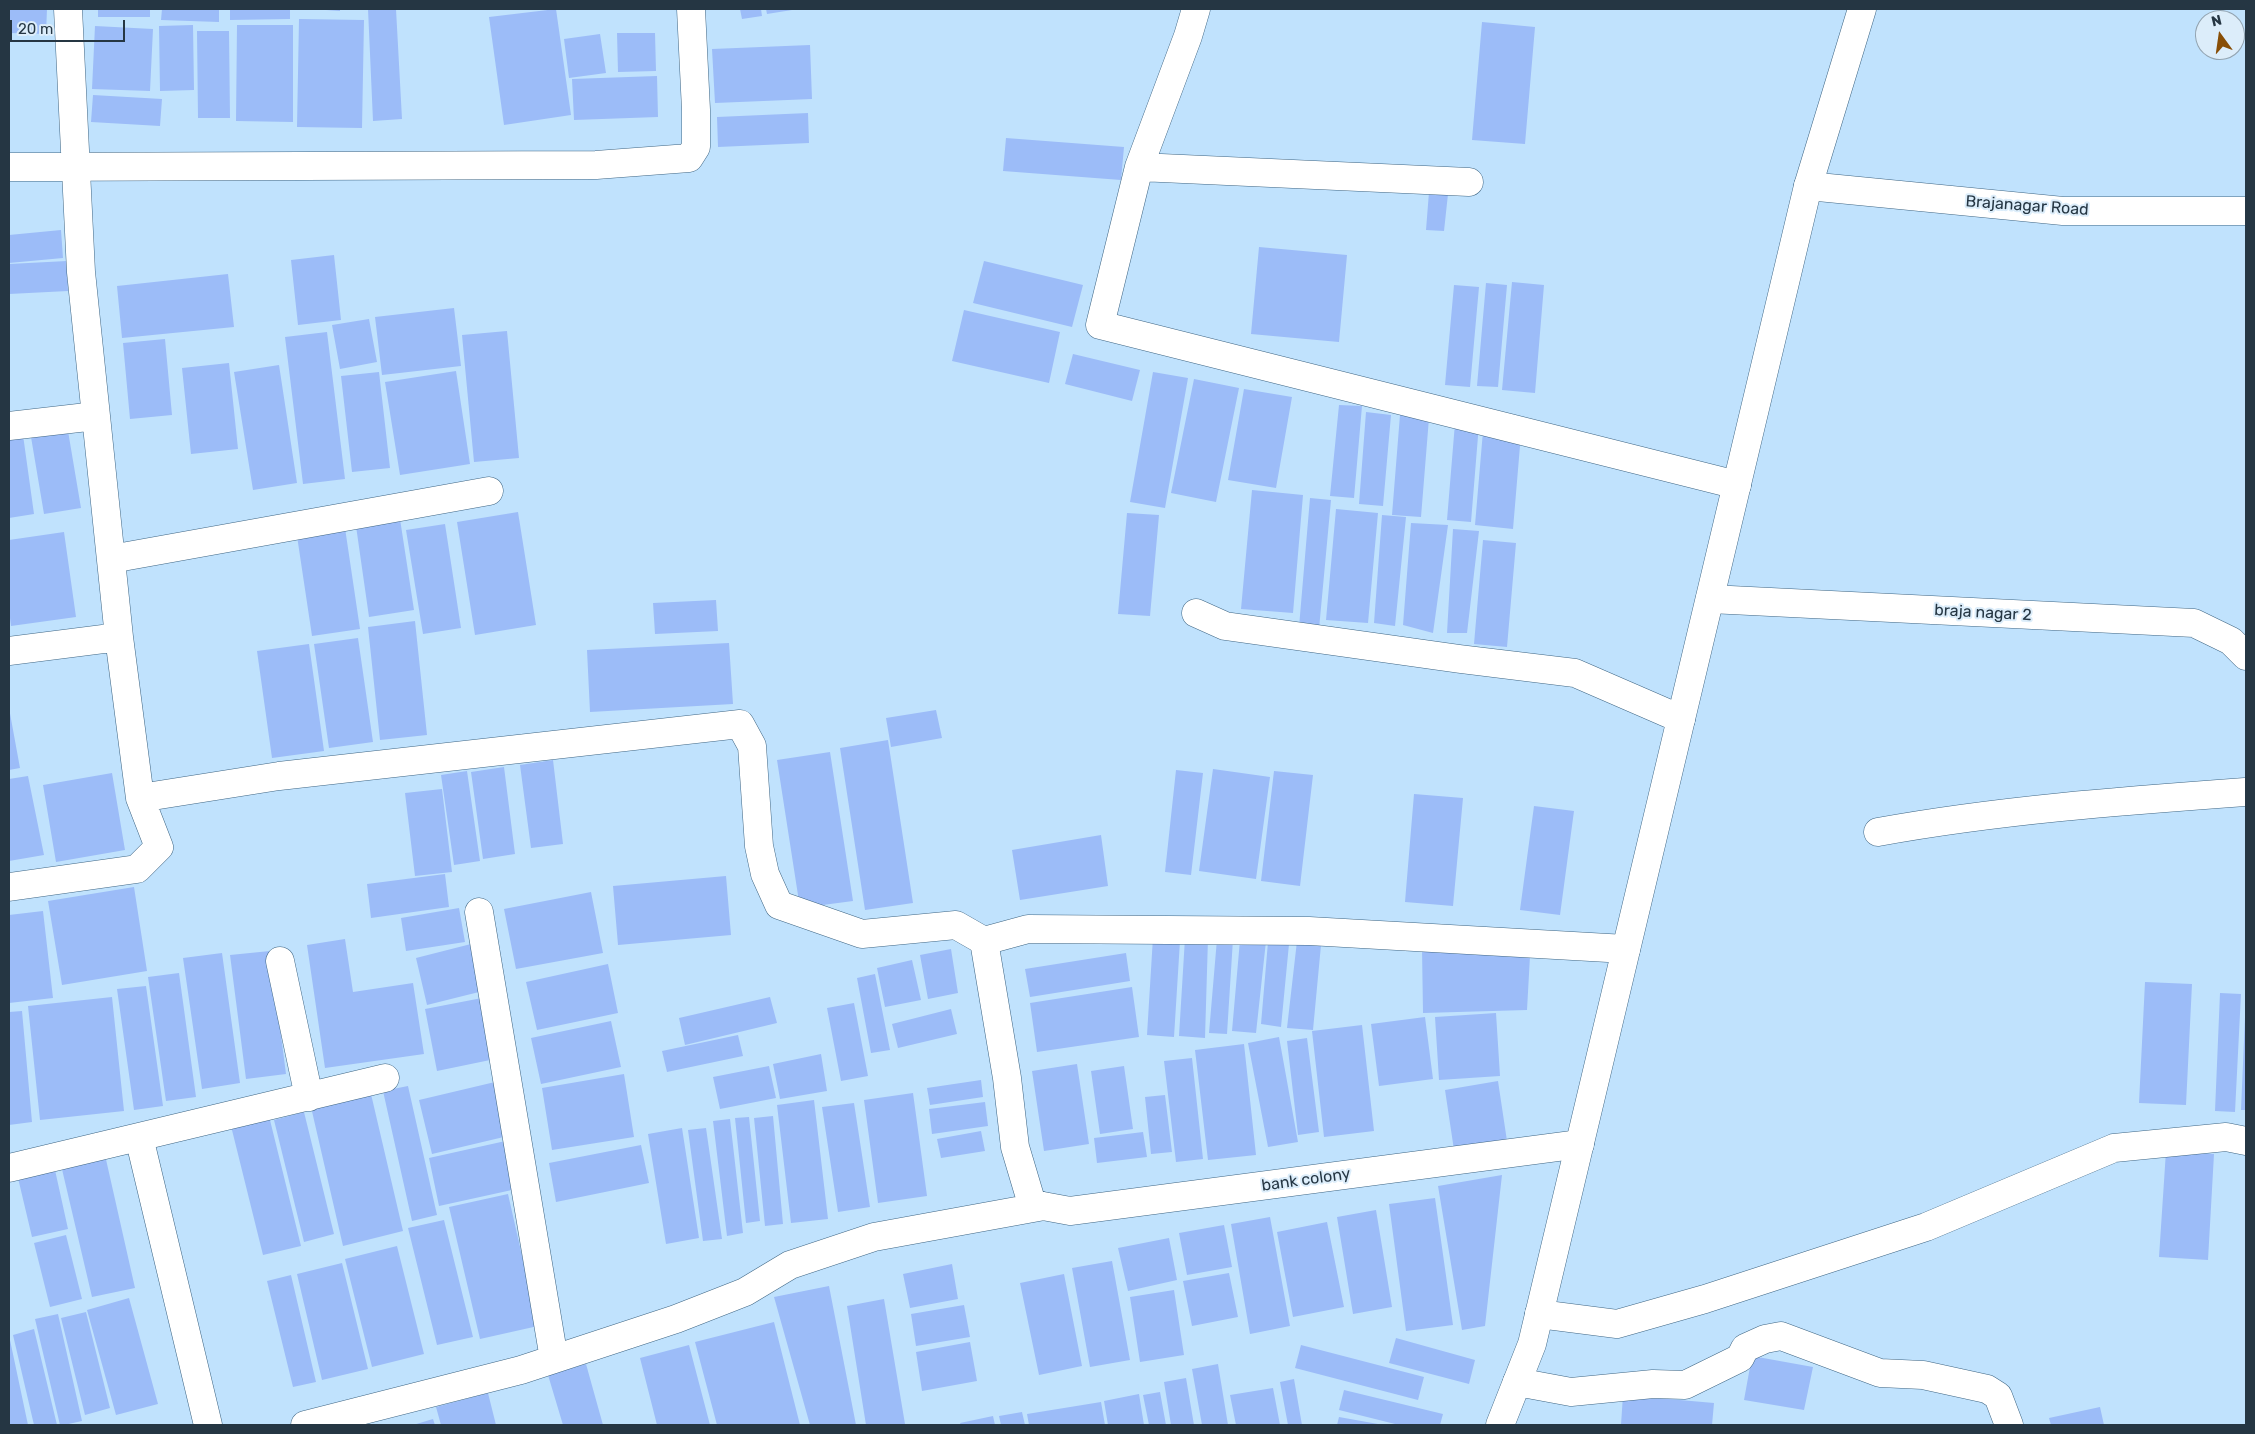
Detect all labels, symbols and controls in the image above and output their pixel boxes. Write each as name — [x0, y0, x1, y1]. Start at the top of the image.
scale bar — [12, 10, 128, 42]
north arrow — [2195, 10, 2245, 60]
text: N — [2210, 11, 2223, 30]
text: 20 m — [18, 20, 53, 38]
street label: Brajanagar Road — [1965, 192, 2089, 220]
street label: braja nagar 2 — [1934, 601, 2032, 625]
street label: bank colony — [1260, 1164, 1352, 1196]

